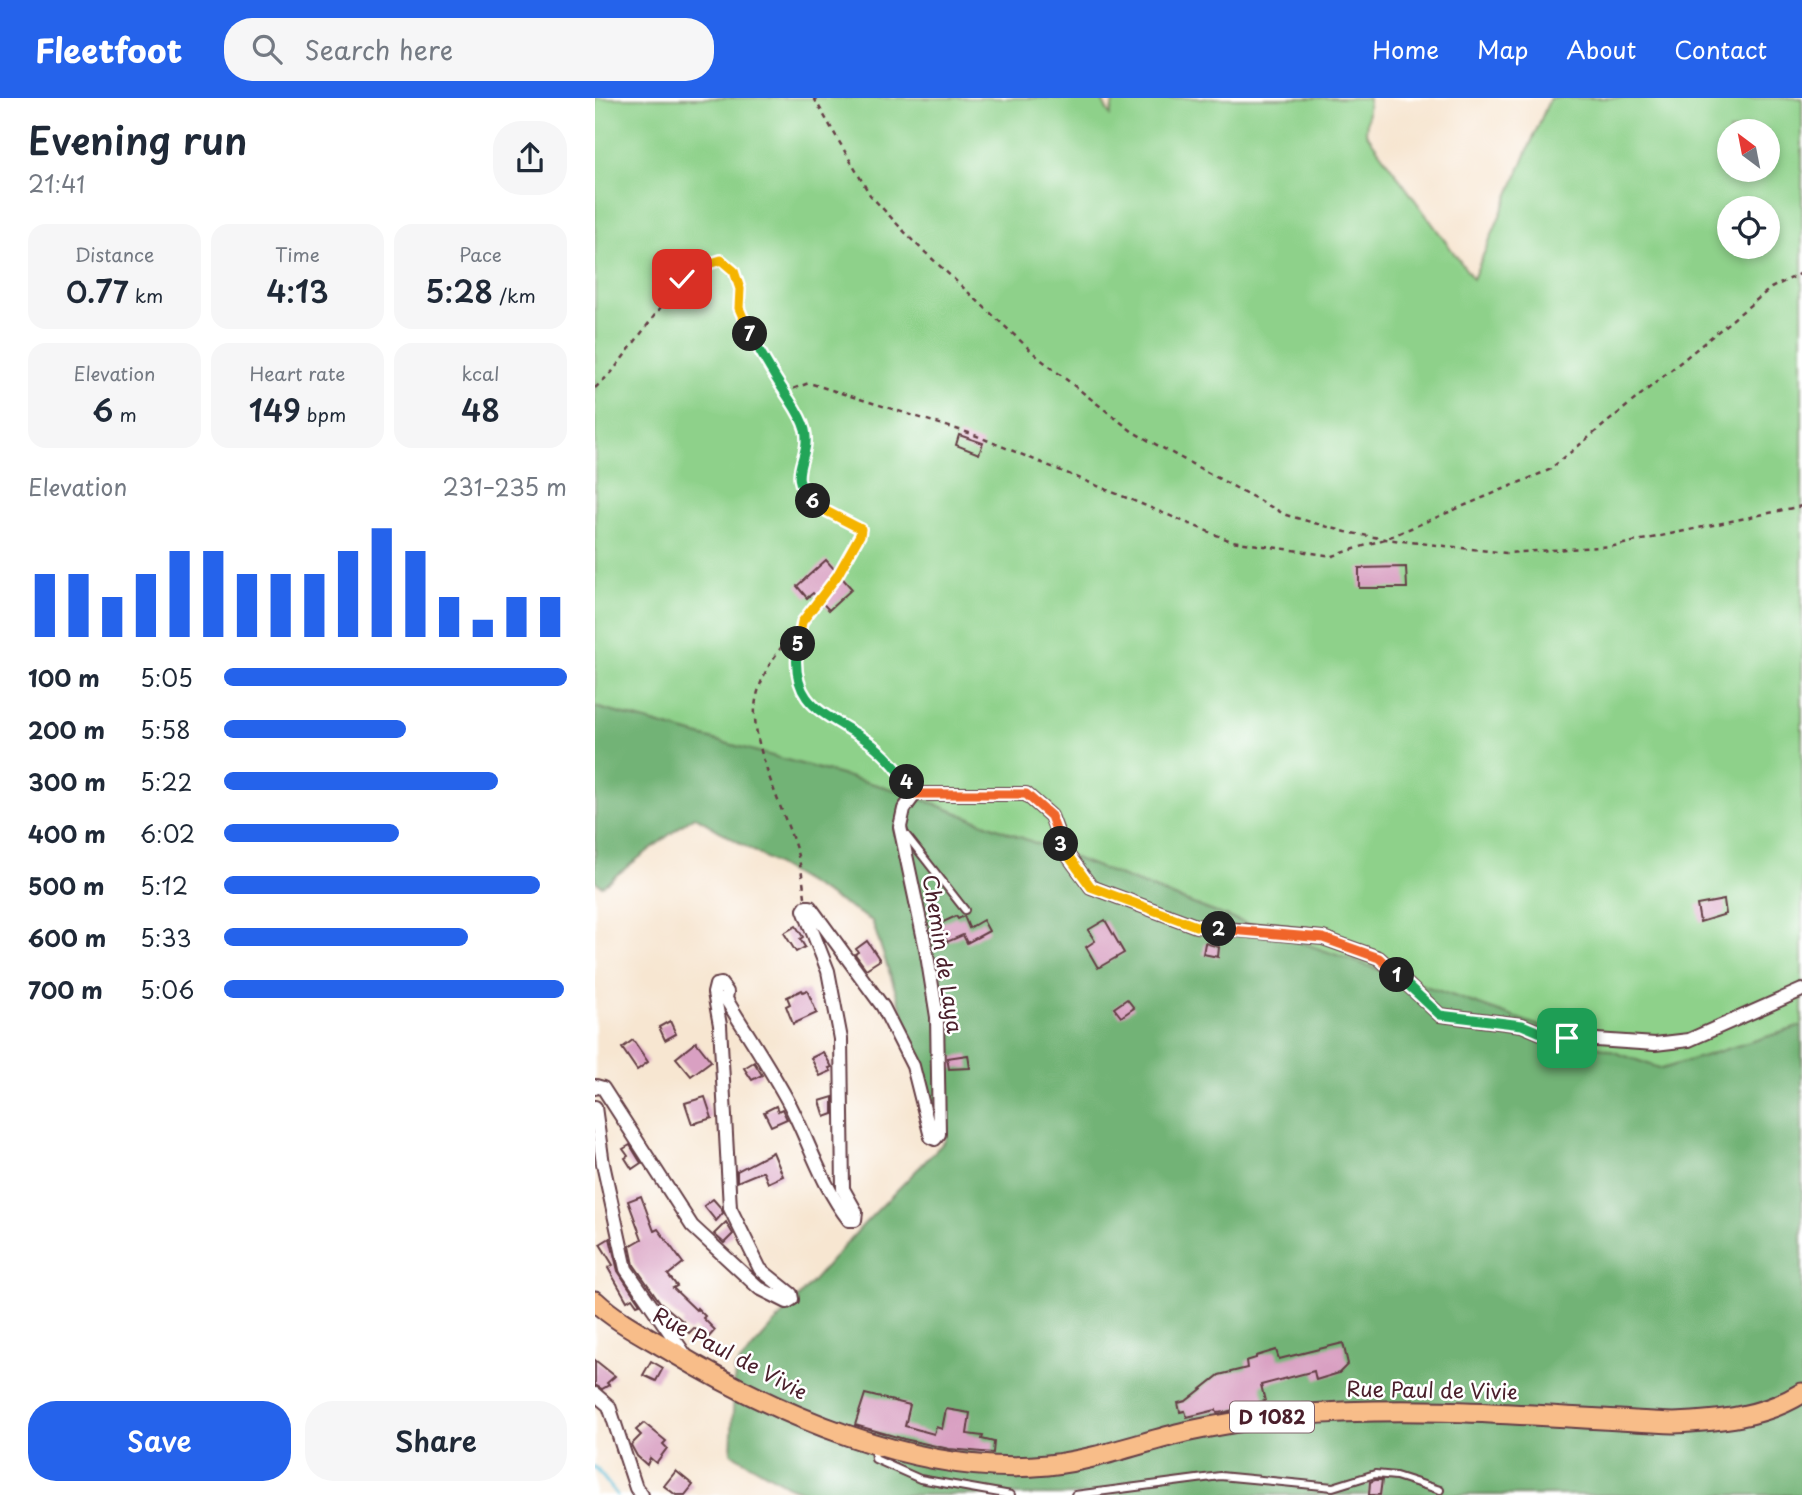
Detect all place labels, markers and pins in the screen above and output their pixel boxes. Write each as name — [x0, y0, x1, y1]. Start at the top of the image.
pin — [652, 249, 712, 309]
pin: 7 — [733, 316, 767, 352]
pin: 6 — [795, 484, 830, 518]
pin: 5 — [781, 626, 815, 662]
pin: 4 — [889, 764, 925, 800]
pin: 3 — [1043, 826, 1079, 862]
pin: 2 — [1201, 912, 1237, 946]
pin: 1 — [1379, 958, 1415, 992]
pin — [1537, 1008, 1597, 1068]

